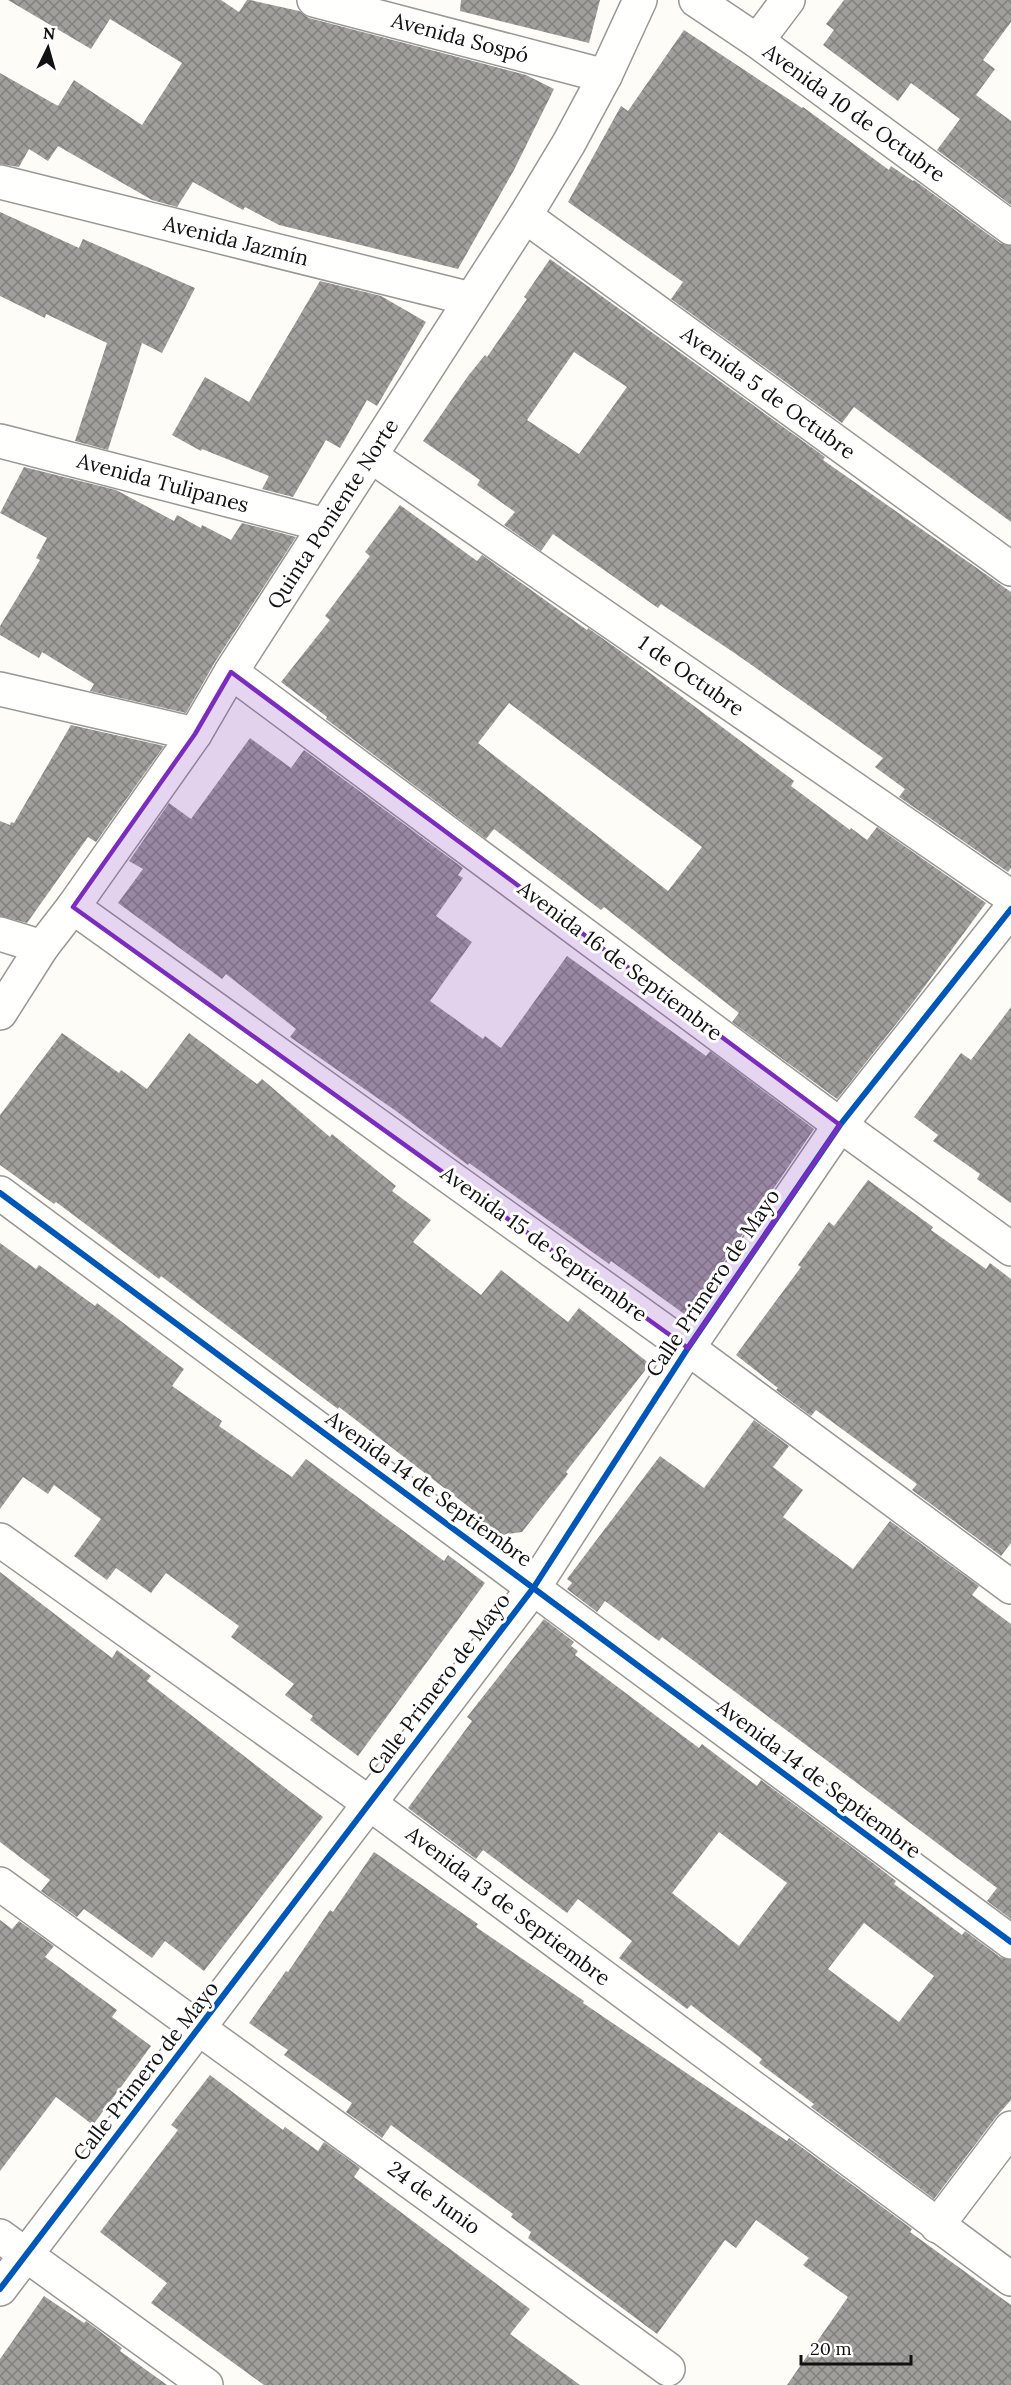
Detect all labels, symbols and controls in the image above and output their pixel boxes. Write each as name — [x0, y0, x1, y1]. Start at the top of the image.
street label: Avenida Sospó — [388, 6, 532, 69]
north arrow — [18, 18, 78, 78]
text: N — [42, 23, 56, 44]
street label: Avenida 10 de Octubre — [757, 37, 951, 188]
street label: Avenida Jazmín — [160, 209, 312, 272]
street label: Avenida 5 de Octubre — [675, 320, 861, 465]
street label: Quinta Poniente Norte — [261, 414, 404, 614]
street label: Avenida Tulipanes — [73, 446, 252, 518]
street label: 1 de Octubre — [633, 629, 750, 722]
street label: Avenida 16 de Septiembre — [512, 874, 728, 1046]
street label: Avenida 15 de Septiembre — [435, 1159, 653, 1328]
street label: Calle Primero de Mayo — [640, 1184, 786, 1382]
street label: Avenida 14 de Septiembre — [320, 1404, 538, 1573]
street label: Calle Primero de Mayo — [361, 1587, 516, 1780]
street label: Avenida 14 de Septiembre — [711, 1692, 927, 1864]
street label: Avenida 13 de Septiembre — [400, 1819, 616, 1991]
street label: Calle Primero de Mayo — [67, 1975, 224, 2166]
street label: 24 de Junio — [382, 2155, 486, 2240]
scale bar — [801, 2328, 910, 2366]
text: 20 m — [810, 2337, 852, 2360]

